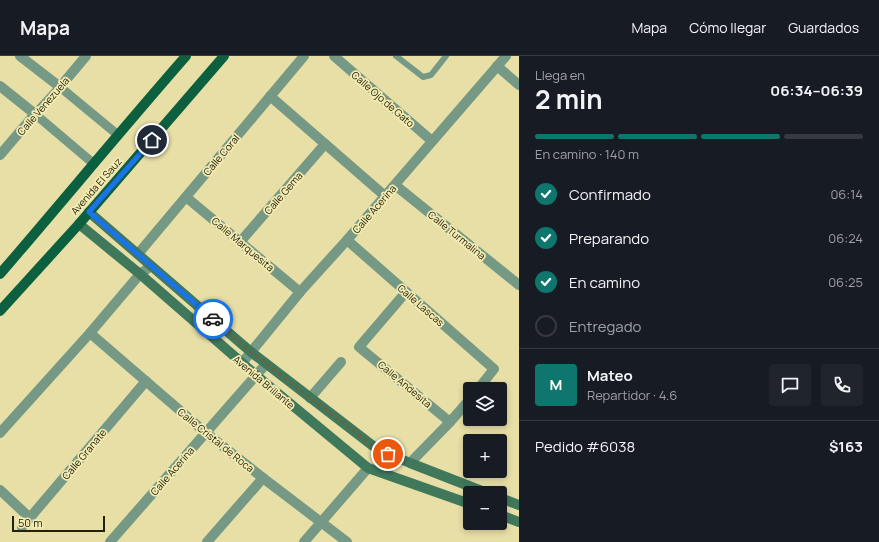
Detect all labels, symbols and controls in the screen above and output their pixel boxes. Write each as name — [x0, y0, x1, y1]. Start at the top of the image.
text: Mapa — [20, 15, 70, 41]
text: Mapa — [632, 18, 667, 37]
text: Cómo llegar — [689, 18, 766, 37]
text: Guardados — [788, 18, 859, 37]
text: Llega en — [535, 66, 585, 84]
street label: Calle Ojo de Gato — [349, 68, 417, 130]
street label: Calle Venezuela — [14, 74, 72, 138]
text: 06:34–06:39 — [770, 80, 863, 101]
text: 2 min — [535, 81, 603, 117]
pin — [135, 123, 169, 157]
icon: home — [141, 129, 163, 151]
street label: Calle Coral — [200, 132, 242, 178]
text: En camino · 140 m — [535, 145, 639, 163]
street label: Avenida El Sauz — [67, 155, 125, 217]
street label: Calle Gema — [261, 169, 305, 217]
street label: Calle Acerina — [349, 182, 399, 236]
icon: check — [535, 183, 557, 205]
text: Confirmado — [569, 184, 651, 205]
text: 06:14 — [830, 185, 863, 203]
street label: Calle Turmalina — [425, 207, 489, 263]
street label: Calle Marquesita — [209, 214, 277, 274]
icon: check — [535, 227, 557, 249]
text: Preparando — [569, 228, 649, 249]
text: 06:24 — [828, 229, 863, 247]
icon: check — [535, 271, 557, 293]
text: En camino — [569, 272, 640, 293]
text: 06:25 — [828, 273, 863, 291]
street label: Calle Lascas — [395, 281, 447, 329]
courier — [193, 299, 233, 339]
icon: car — [202, 308, 224, 330]
text: Entregado — [569, 316, 641, 337]
street label: Avenida Brillante — [230, 352, 298, 412]
street label: Calle Andesita — [375, 357, 435, 411]
button: chat — [769, 364, 811, 406]
button: phone — [821, 364, 863, 406]
text: Mateo — [587, 365, 633, 386]
text: M — [550, 374, 562, 395]
map controls — [463, 382, 507, 530]
button: layers — [463, 382, 507, 426]
text: Repartidor · 4.6 — [587, 386, 677, 404]
street label: Calle Cristal de Roca — [175, 405, 257, 475]
street label: Calle Granate — [59, 425, 110, 482]
button: + — [463, 434, 507, 478]
text: Pedido #6038 — [535, 436, 635, 457]
text: $163 — [829, 436, 863, 457]
pin — [371, 437, 405, 471]
icon: bag — [377, 443, 399, 465]
street label: Calle Acerina — [147, 444, 197, 498]
button: − — [463, 486, 507, 530]
scale bar — [12, 514, 105, 533]
text: 50 m — [18, 515, 43, 530]

